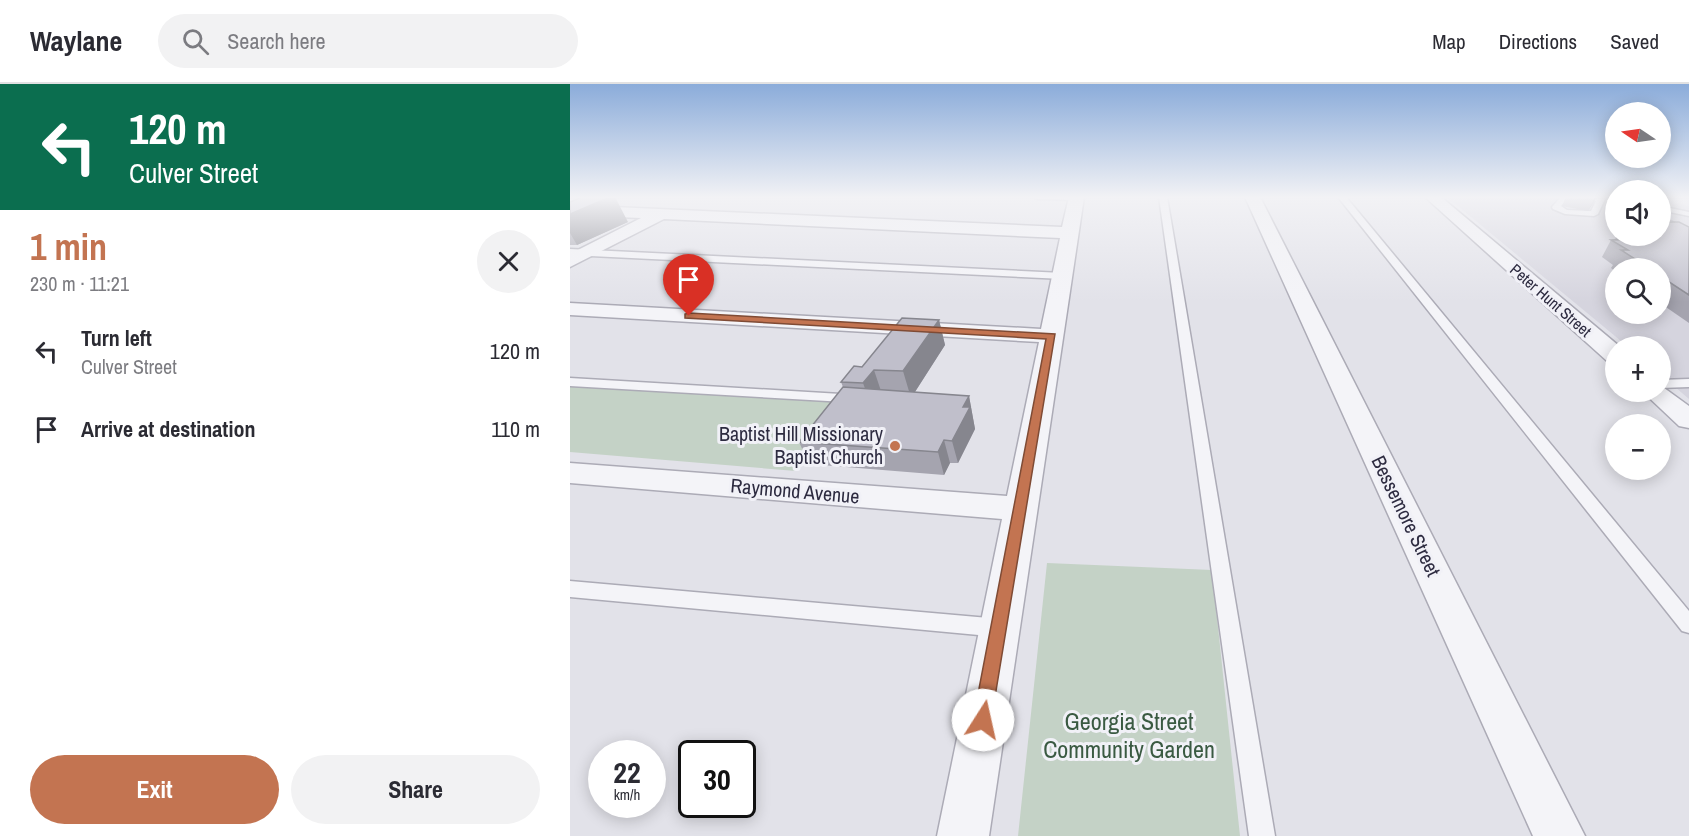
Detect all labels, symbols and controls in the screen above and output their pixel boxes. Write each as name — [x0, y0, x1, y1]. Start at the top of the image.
search box — [158, 14, 578, 68]
text: Waylane — [30, 22, 122, 60]
icon: search — [179, 25, 212, 58]
text: Search here — [227, 26, 326, 56]
text: Map — [1432, 27, 1466, 56]
text: Directions — [1499, 27, 1577, 56]
text: Saved — [1610, 27, 1659, 56]
text: 120 m — [129, 101, 227, 157]
north arrow — [1605, 102, 1671, 168]
map controls — [1605, 102, 1671, 480]
icon: left — [30, 108, 108, 186]
text: Culver Street — [129, 155, 258, 191]
button: sound — [1605, 180, 1671, 246]
text: 1 min — [30, 223, 107, 271]
button: close — [477, 230, 540, 293]
pin — [663, 254, 714, 316]
street label: Peter Hunt Street — [1506, 258, 1597, 342]
button: search — [1605, 258, 1671, 324]
icon: arrive — [672, 263, 705, 296]
text: 230 m · 11:21 — [30, 270, 129, 297]
text: Turn left — [81, 323, 152, 353]
icon: left — [30, 335, 63, 368]
text: 120 m — [490, 336, 540, 366]
button: + — [1605, 336, 1671, 402]
text: Culver Street — [81, 353, 177, 380]
icon: arrive — [30, 413, 63, 446]
text: Arrive at destination — [81, 414, 255, 444]
text: 110 m — [491, 414, 540, 444]
button: − — [1605, 414, 1671, 480]
place label: Baptist Hill Missionary Baptist Church — [719, 420, 884, 470]
marker: Baptist Hill Missionary Baptist Church — [888, 439, 902, 453]
street label: Bessemore Street — [1366, 451, 1448, 581]
street label: Raymond Avenue — [730, 471, 861, 510]
position arrow — [951, 688, 1015, 752]
park label: Georgia Street Community Garden — [1043, 705, 1215, 765]
speed limit sign: 30 — [678, 740, 756, 818]
text: 22 — [613, 752, 641, 792]
button: Exit — [30, 755, 279, 824]
button: Share — [291, 755, 540, 824]
text: km/h — [614, 784, 640, 805]

